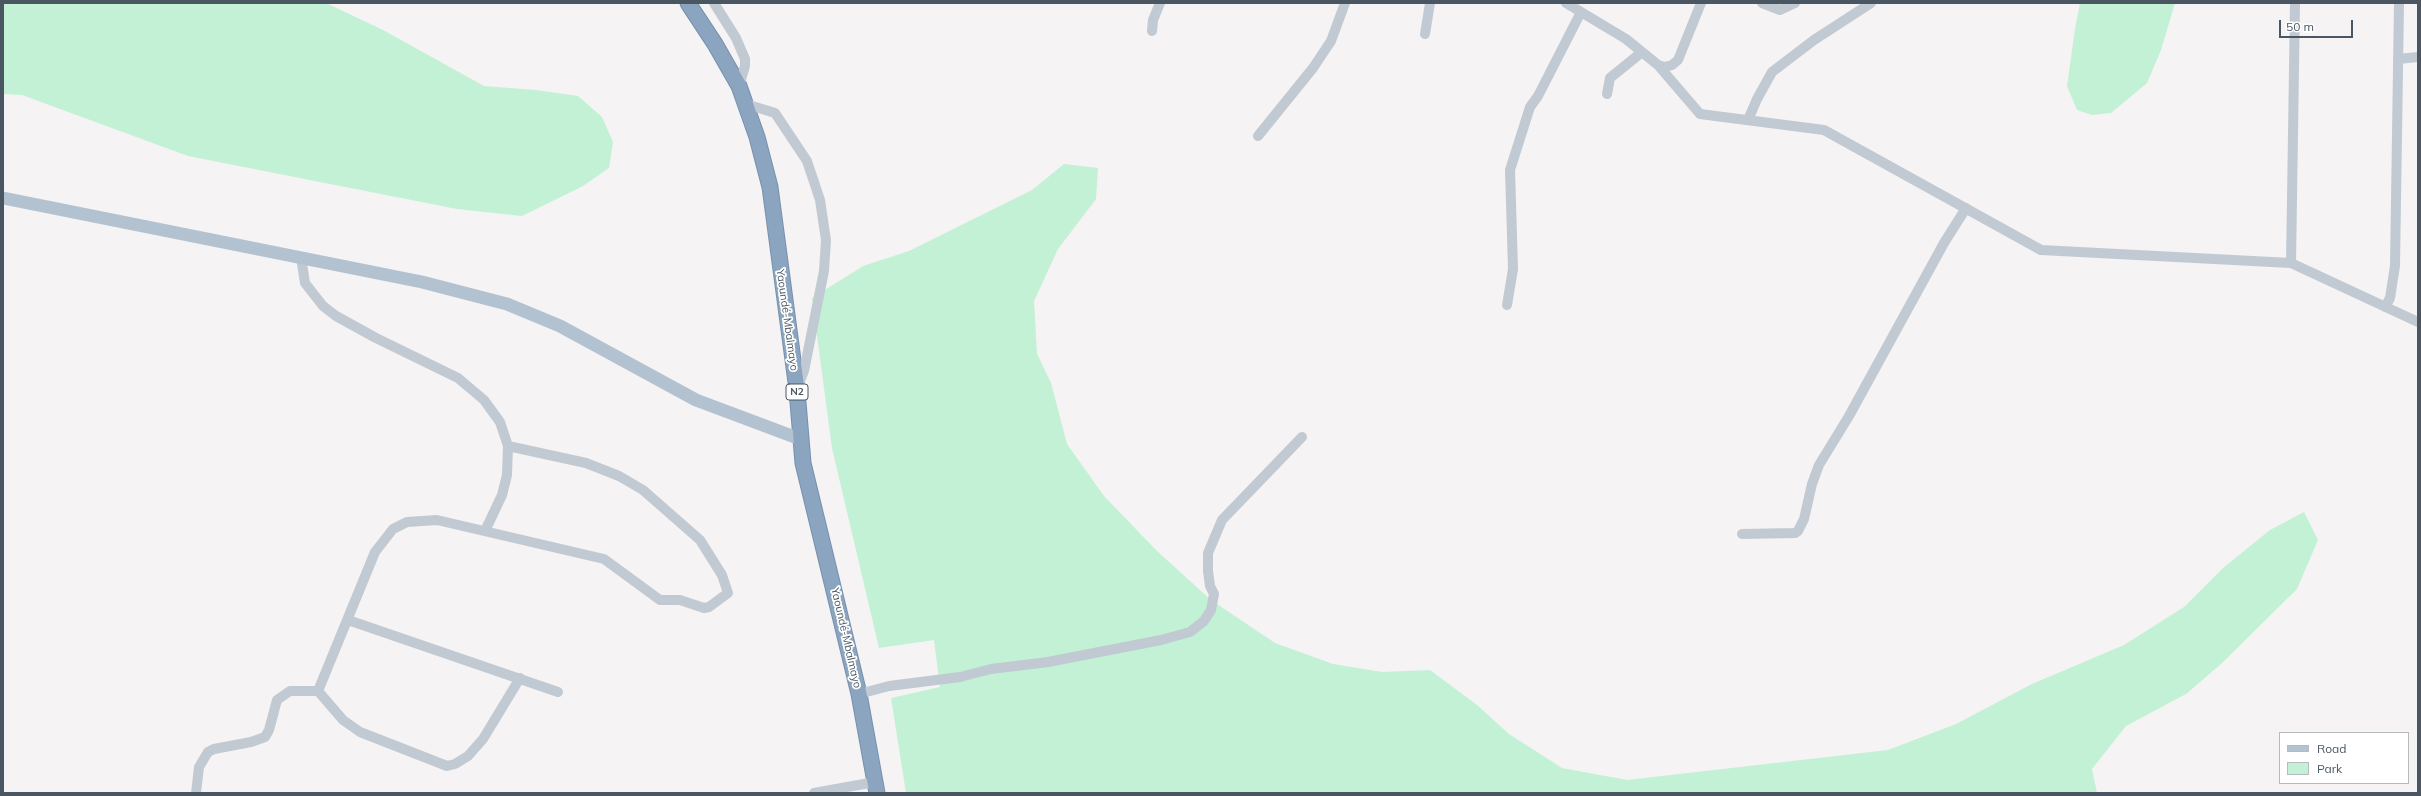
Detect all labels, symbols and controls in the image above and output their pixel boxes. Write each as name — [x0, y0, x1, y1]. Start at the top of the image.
scale bar — [2281, 12, 2355, 38]
text: 50 m — [2286, 19, 2314, 34]
street label: Yaoundé-Mbalmayo — [773, 268, 801, 372]
road number: N2 — [786, 384, 808, 400]
street label: Yaoundé-Mbalmayo — [828, 587, 864, 689]
legend — [2279, 732, 2409, 784]
text: Road — [2317, 741, 2346, 756]
text: Park — [2317, 761, 2342, 776]

